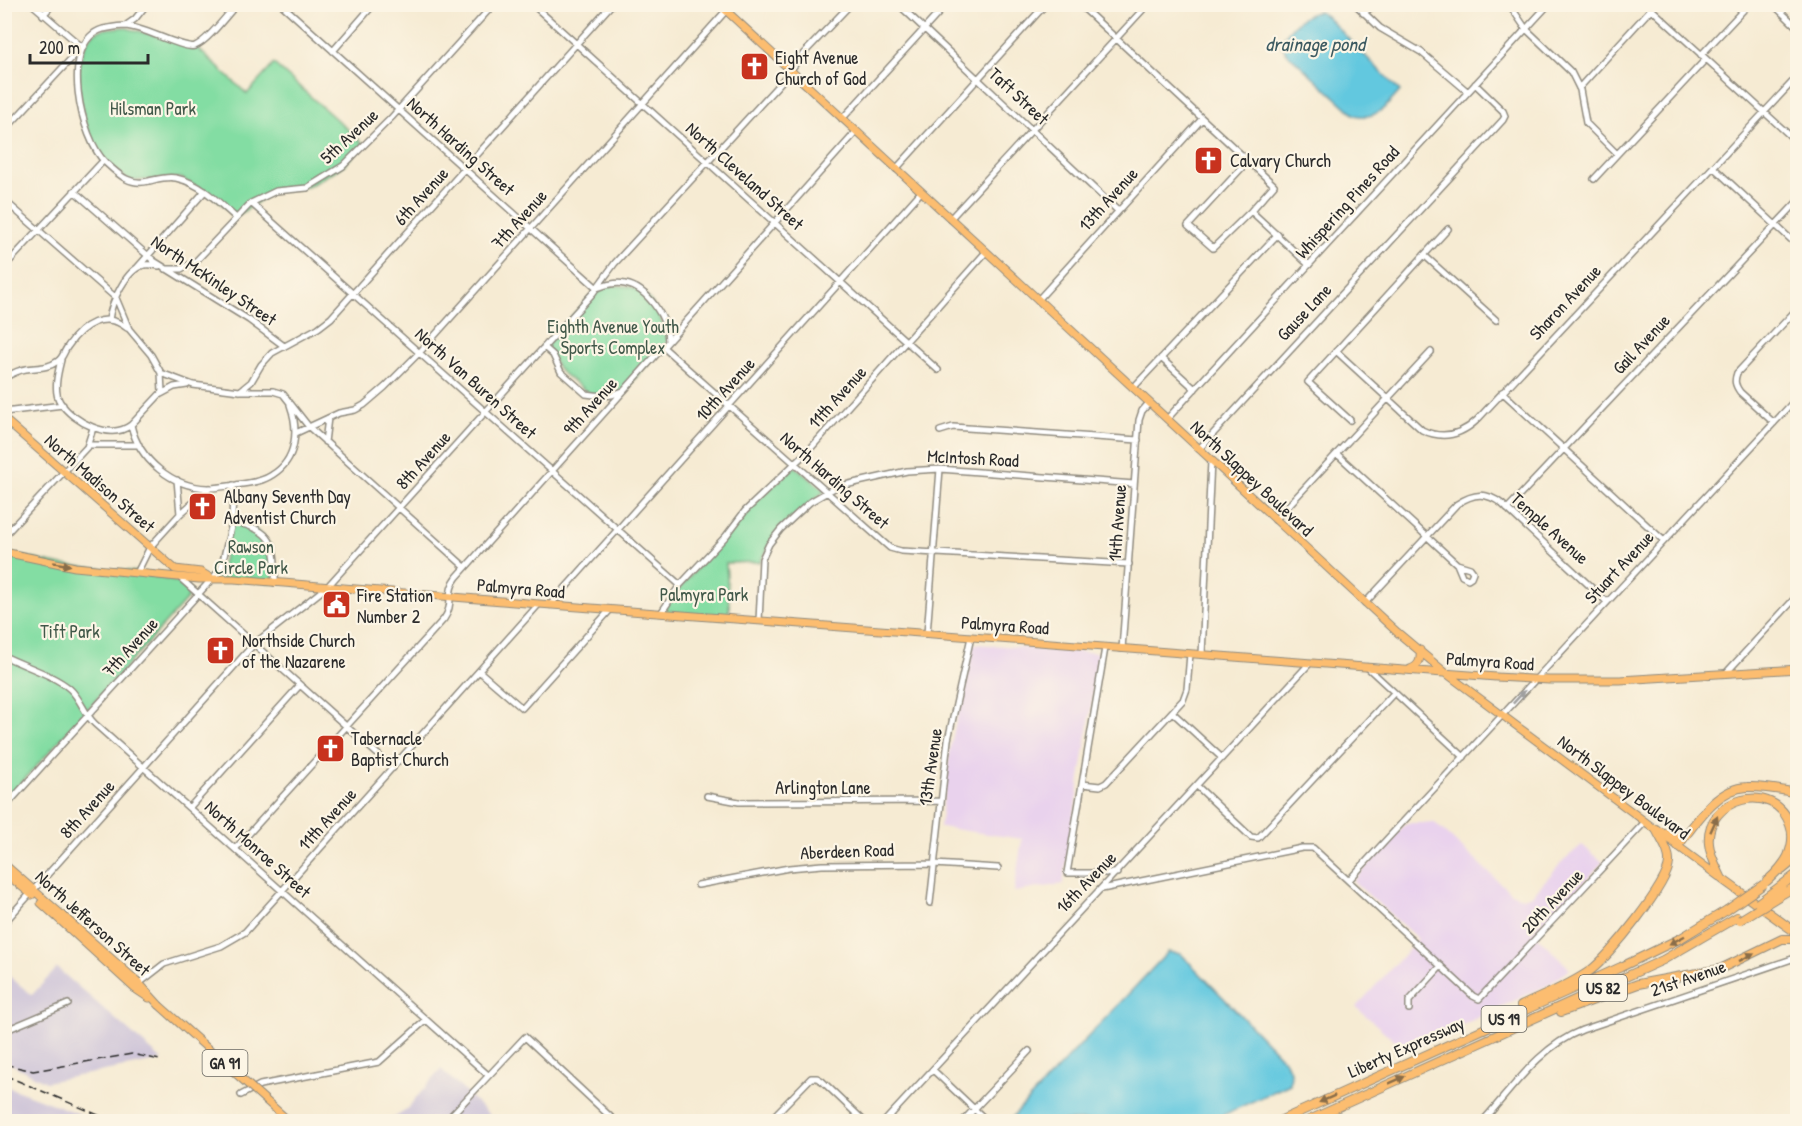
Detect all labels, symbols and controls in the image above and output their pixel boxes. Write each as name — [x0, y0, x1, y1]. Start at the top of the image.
scale bar — [30, 27, 148, 65]
water label: drainage pond — [1265, 30, 1368, 58]
text: 200 m — [39, 35, 80, 60]
place label: Eight Avenue Church of God — [775, 45, 866, 91]
church icon: Eight Avenue Church of God — [738, 51, 770, 83]
street label: Taft Street — [983, 62, 1055, 131]
street label: North Harding Street — [402, 91, 521, 202]
park label: Hilsman Park — [110, 96, 196, 121]
street label: 5th Avenue — [314, 103, 384, 169]
street label: North Cleveland Street — [681, 116, 810, 236]
street label: Whispering Pines Road — [1289, 140, 1405, 264]
church icon: Calvary Church — [1193, 144, 1225, 176]
place label: Calvary Church — [1230, 148, 1331, 173]
street label: 6th Avenue — [388, 161, 454, 231]
street label: 13th Avenue — [1073, 162, 1143, 236]
street label: 7th Avenue — [485, 184, 553, 254]
street label: North McKinley Street — [146, 229, 282, 332]
street label: Sharon Avenue — [1523, 259, 1607, 345]
street label: Gause Lane — [1271, 278, 1337, 346]
street label: Gail Avenue — [1607, 308, 1675, 380]
park label: Eighth Avenue Youth Sports Complex — [547, 314, 679, 360]
street label: North Van Buren Street — [410, 322, 543, 445]
street label: 10th Avenue — [690, 352, 760, 426]
street label: 11th Avenue — [802, 360, 872, 434]
street label: 9th Avenue — [557, 372, 623, 440]
street label: North Slappey Boulevard — [1185, 414, 1319, 542]
street label: 8th Avenue — [390, 425, 456, 495]
street label: North Harding Street — [775, 426, 896, 535]
street label: North Madison Street — [39, 428, 161, 539]
street label: McIntosh Road — [927, 443, 1019, 473]
place label: Albany Seventh Day Adventist Church — [224, 484, 351, 530]
street label: 14th Avenue — [1102, 484, 1132, 562]
street label: Temple Avenue — [1505, 486, 1595, 570]
church icon: Albany Seventh Day Adventist Church — [187, 490, 219, 522]
street label: Stuart Avenue — [1579, 525, 1659, 609]
park label: Rawson Circle Park — [214, 534, 289, 580]
one-way arrow — [52, 560, 71, 569]
street label: Palmyra Road — [476, 572, 566, 604]
park label: Palmyra Park — [660, 582, 749, 607]
place label: Fire Station Number 2 — [356, 583, 433, 629]
public building icon: Fire Station Number 2 — [320, 589, 352, 621]
street label: Palmyra Road — [960, 609, 1050, 641]
street label: 7th Avenue — [96, 612, 164, 682]
park label: Tift Park — [40, 619, 100, 644]
place label: Northside Church of the Nazarene — [242, 628, 355, 674]
church icon: Northside Church of the Nazarene — [205, 634, 237, 666]
street label: Palmyra Road — [1445, 645, 1535, 677]
one-way arrow — [1512, 690, 1526, 705]
place label: Tabernacle Baptist Church — [351, 726, 449, 772]
street label: 13th Avenue — [912, 727, 948, 807]
street label: North Slappey Boulevard — [1553, 729, 1695, 845]
church icon: Tabernacle Baptist Church — [314, 732, 346, 764]
street label: 8th Avenue — [54, 774, 120, 844]
street label: Arlington Lane — [775, 775, 871, 800]
street label: 11th Avenue — [292, 782, 362, 856]
street label: North Monroe Street — [199, 794, 317, 904]
one-way arrow — [1709, 814, 1719, 832]
street label: Aberdeen Road — [800, 837, 894, 865]
street label: 16th Avenue — [1050, 846, 1122, 918]
street label: 20th Avenue — [1516, 863, 1588, 939]
street label: North Jefferson Street — [30, 864, 157, 982]
one-way arrow — [1668, 935, 1685, 945]
one-way arrow — [1739, 952, 1756, 962]
street label: 21st Avenue — [1647, 954, 1729, 1002]
road number: US 82 — [1579, 975, 1627, 1001]
road number: US 19 — [1482, 1006, 1526, 1032]
street label: Liberty Expressway — [1344, 1010, 1468, 1084]
road number: GA 91 — [202, 1050, 248, 1076]
one-way arrow — [1388, 1076, 1405, 1085]
one-way arrow — [1319, 1094, 1336, 1103]

